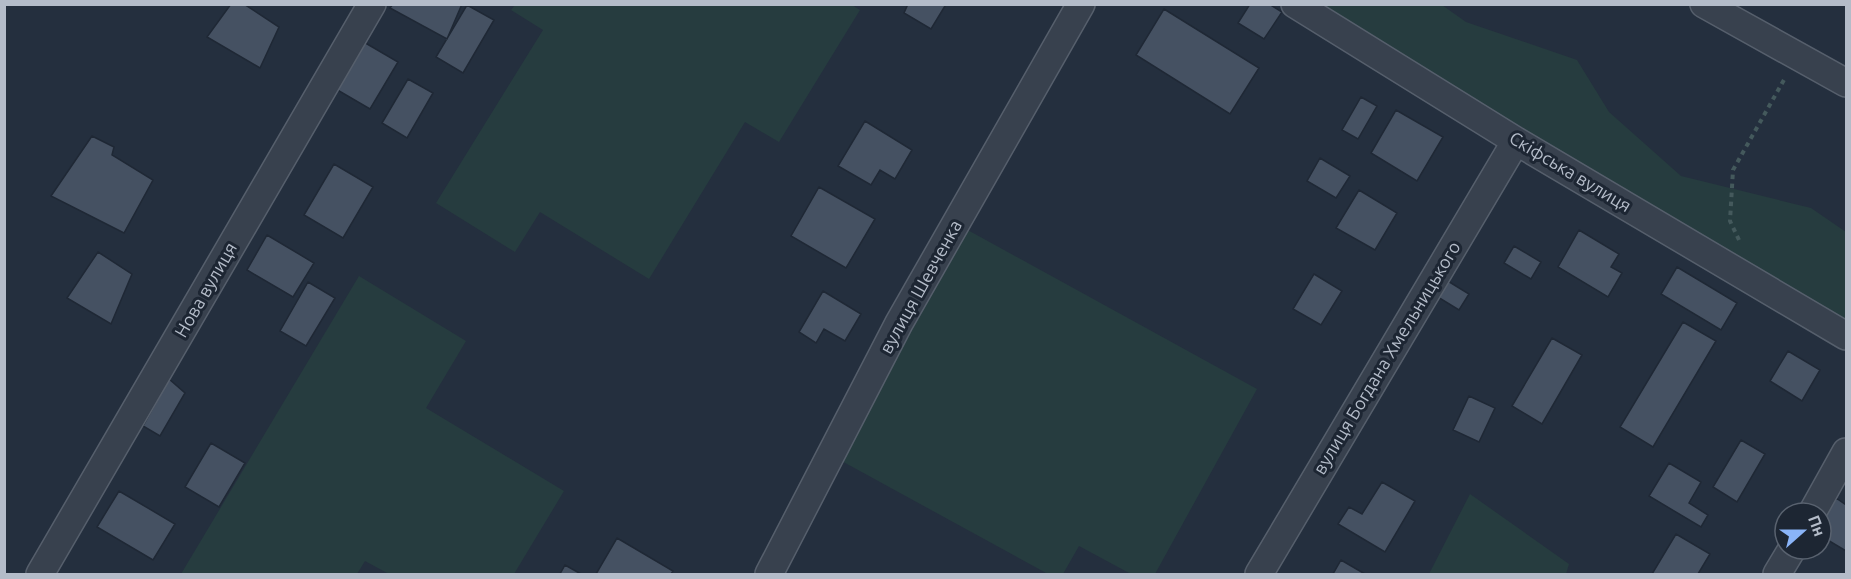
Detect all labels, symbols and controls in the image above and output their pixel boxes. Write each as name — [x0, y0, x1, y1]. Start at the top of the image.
street label: Скіфська вулиця — [1506, 127, 1635, 215]
street label: вулиця Шевченка — [875, 216, 965, 357]
street label: вулиця Богдана Хмельницького — [1309, 238, 1464, 477]
street label: Нова вулиця — [170, 239, 240, 340]
north arrow — [1773, 501, 1833, 561]
text: Пн — [1805, 513, 1829, 539]

